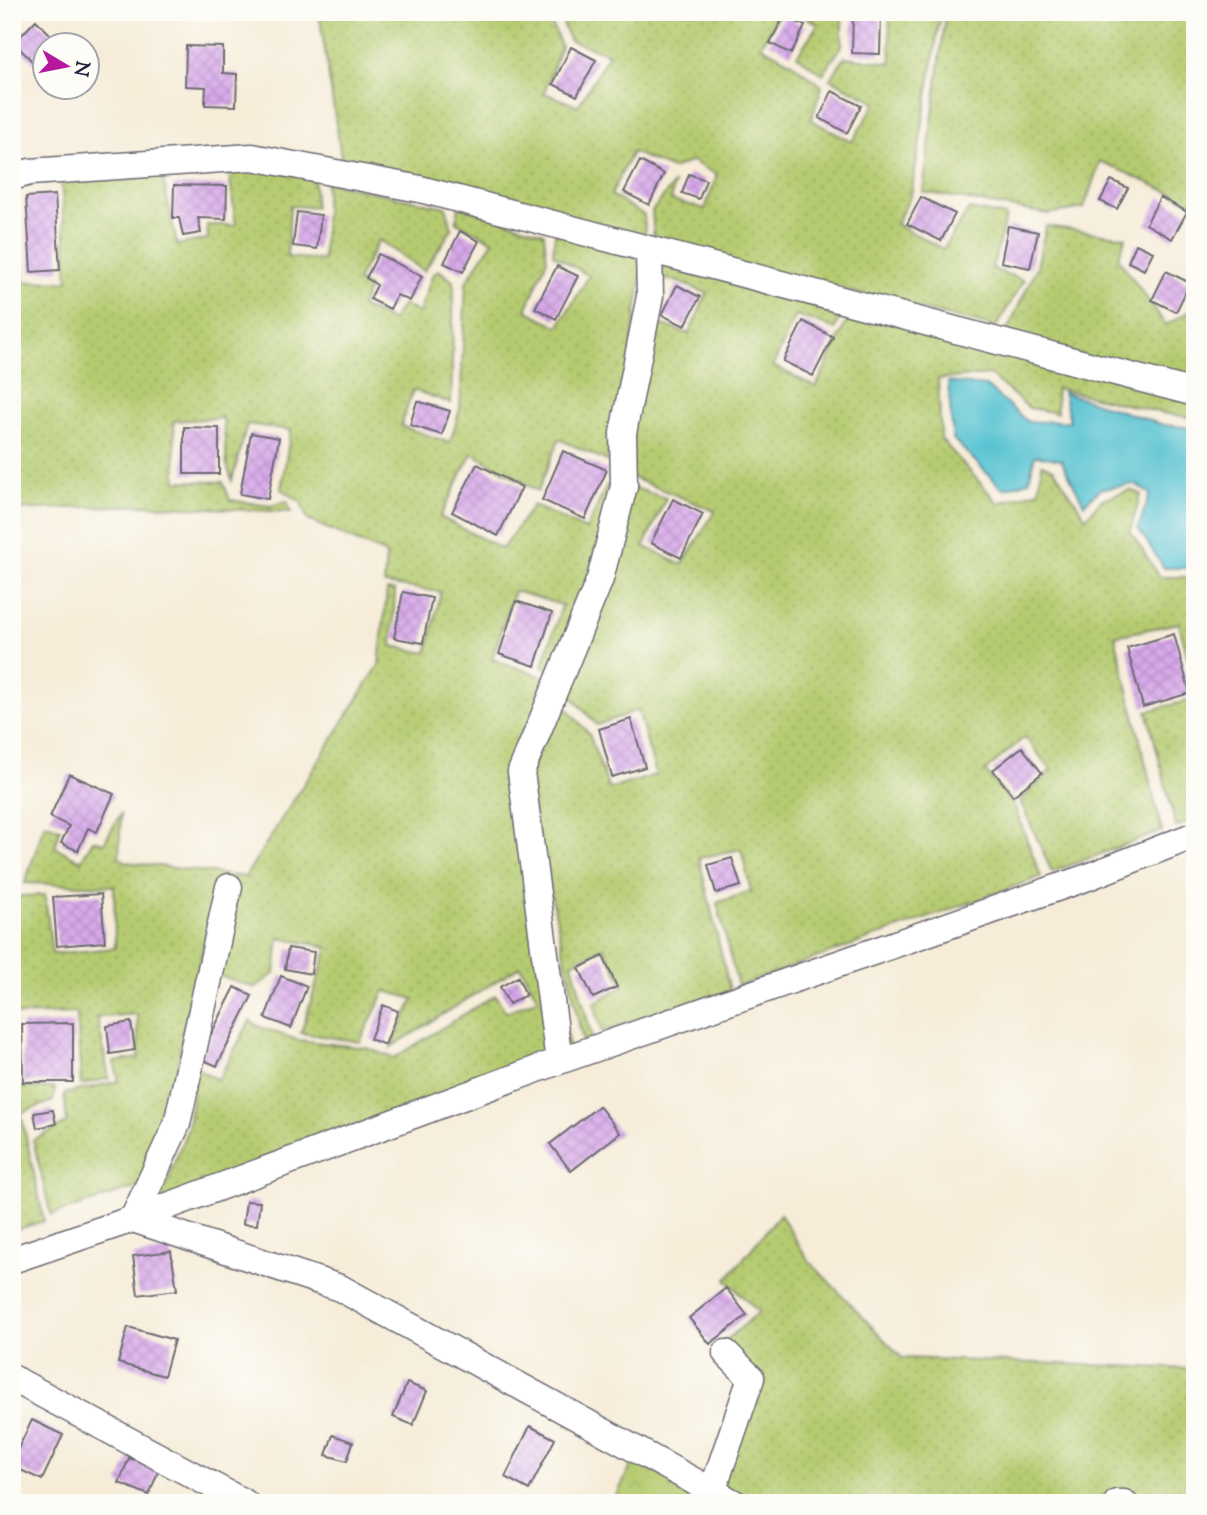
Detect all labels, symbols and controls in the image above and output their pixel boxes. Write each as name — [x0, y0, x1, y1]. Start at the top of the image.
north arrow — [32, 32, 102, 102]
text: N — [66, 59, 95, 78]

